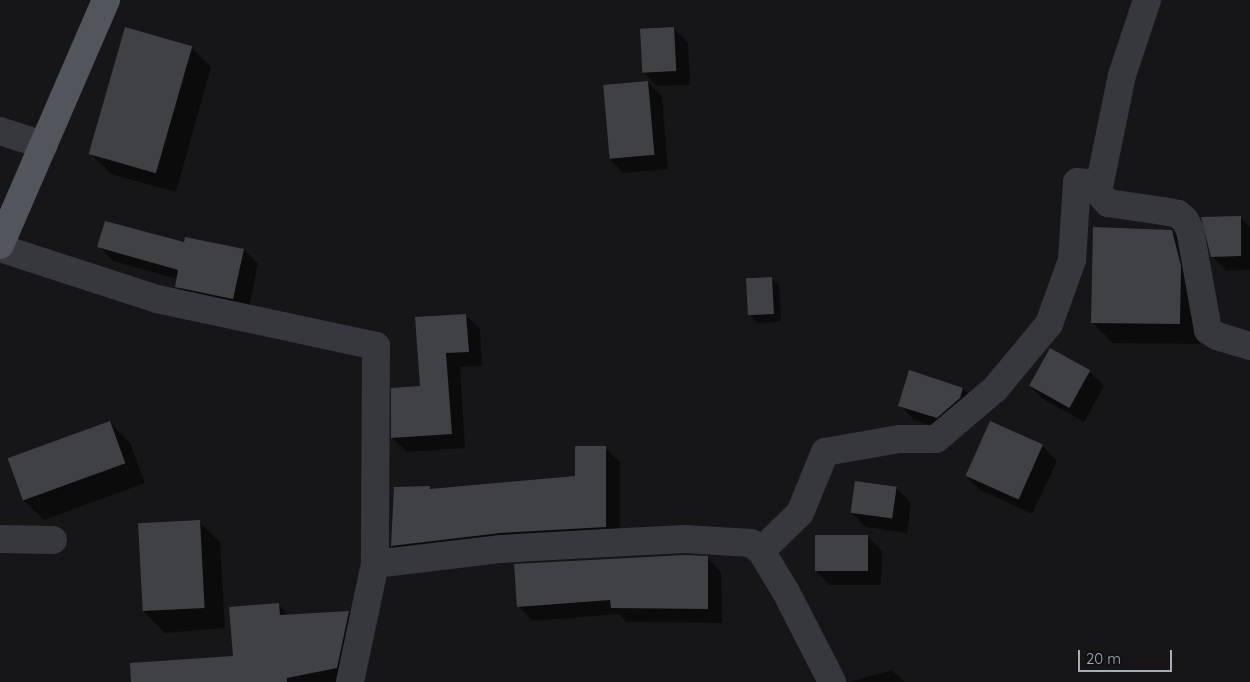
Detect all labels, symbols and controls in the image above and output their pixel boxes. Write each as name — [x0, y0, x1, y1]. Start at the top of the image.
scale bar — [1080, 640, 1174, 672]
text: 20 m — [1086, 649, 1121, 668]

